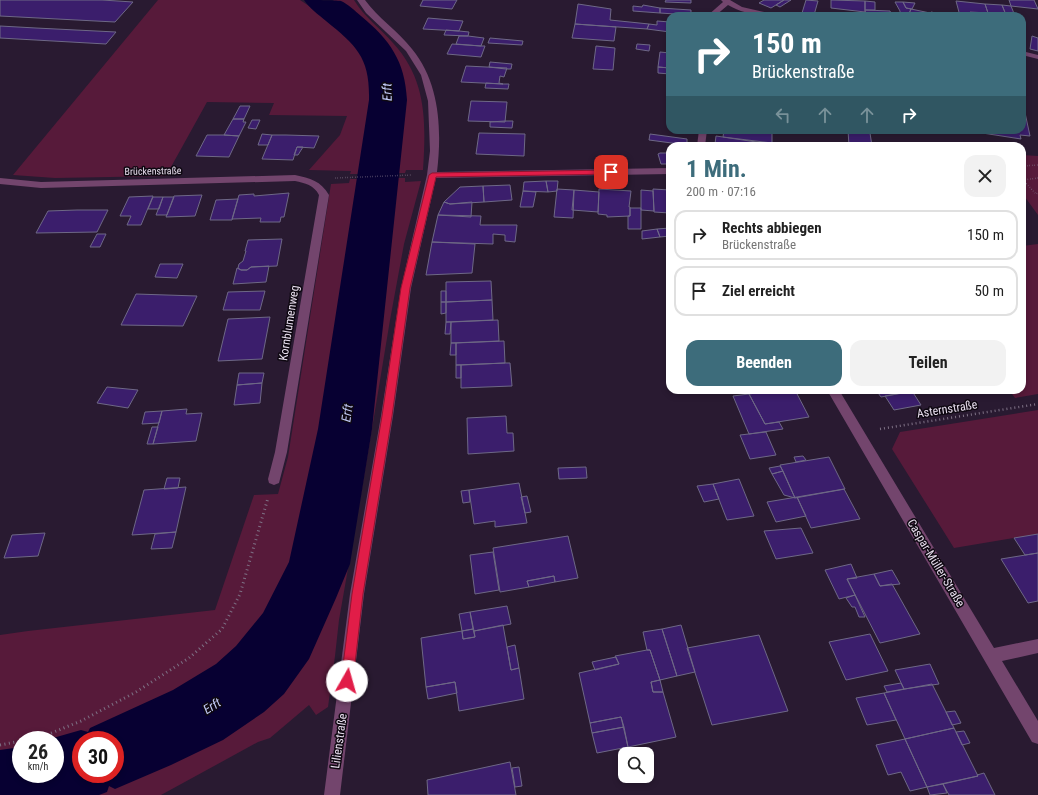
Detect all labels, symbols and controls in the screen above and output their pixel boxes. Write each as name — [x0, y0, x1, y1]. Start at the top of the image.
text: 150 m — [752, 27, 822, 60]
icon: right — [686, 28, 738, 80]
text: Brückenstraße — [752, 61, 855, 82]
water label: Erft — [379, 83, 395, 101]
icon: left — [772, 104, 794, 126]
icon: ahead — [814, 104, 836, 126]
icon: ahead — [856, 104, 878, 126]
icon: right — [898, 104, 920, 126]
pin — [594, 155, 628, 189]
text: 1 Min. — [686, 155, 747, 183]
button: close — [964, 155, 1006, 197]
icon: arrive — [600, 161, 622, 183]
street label: Brückenstraße — [124, 165, 182, 177]
text: 200 m · 07:16 — [686, 184, 756, 199]
text: Rechts abbiegen — [722, 219, 822, 237]
icon: right — [688, 224, 710, 246]
text: 150 m — [967, 226, 1004, 244]
text: Brückenstraße — [722, 237, 796, 252]
icon: arrive — [688, 280, 710, 302]
text: Ziel erreicht — [722, 282, 795, 300]
text: 50 m — [974, 282, 1004, 300]
street label: Kornblumenweg — [276, 284, 302, 362]
button: Beenden — [686, 340, 842, 386]
button: Teilen — [850, 340, 1006, 386]
street label: Asternstraße — [916, 397, 979, 421]
water label: Erft — [338, 403, 356, 423]
street label: Caspar-Müller-Straße — [904, 517, 968, 610]
position arrow — [326, 660, 368, 702]
water label: Erft — [200, 695, 224, 717]
street label: Lilienstraße — [328, 712, 350, 769]
speed limit sign: 30 — [72, 731, 124, 783]
text: 26 — [28, 740, 48, 764]
map controls — [618, 747, 654, 783]
button: search — [618, 747, 654, 783]
text: km/h — [28, 761, 48, 772]

